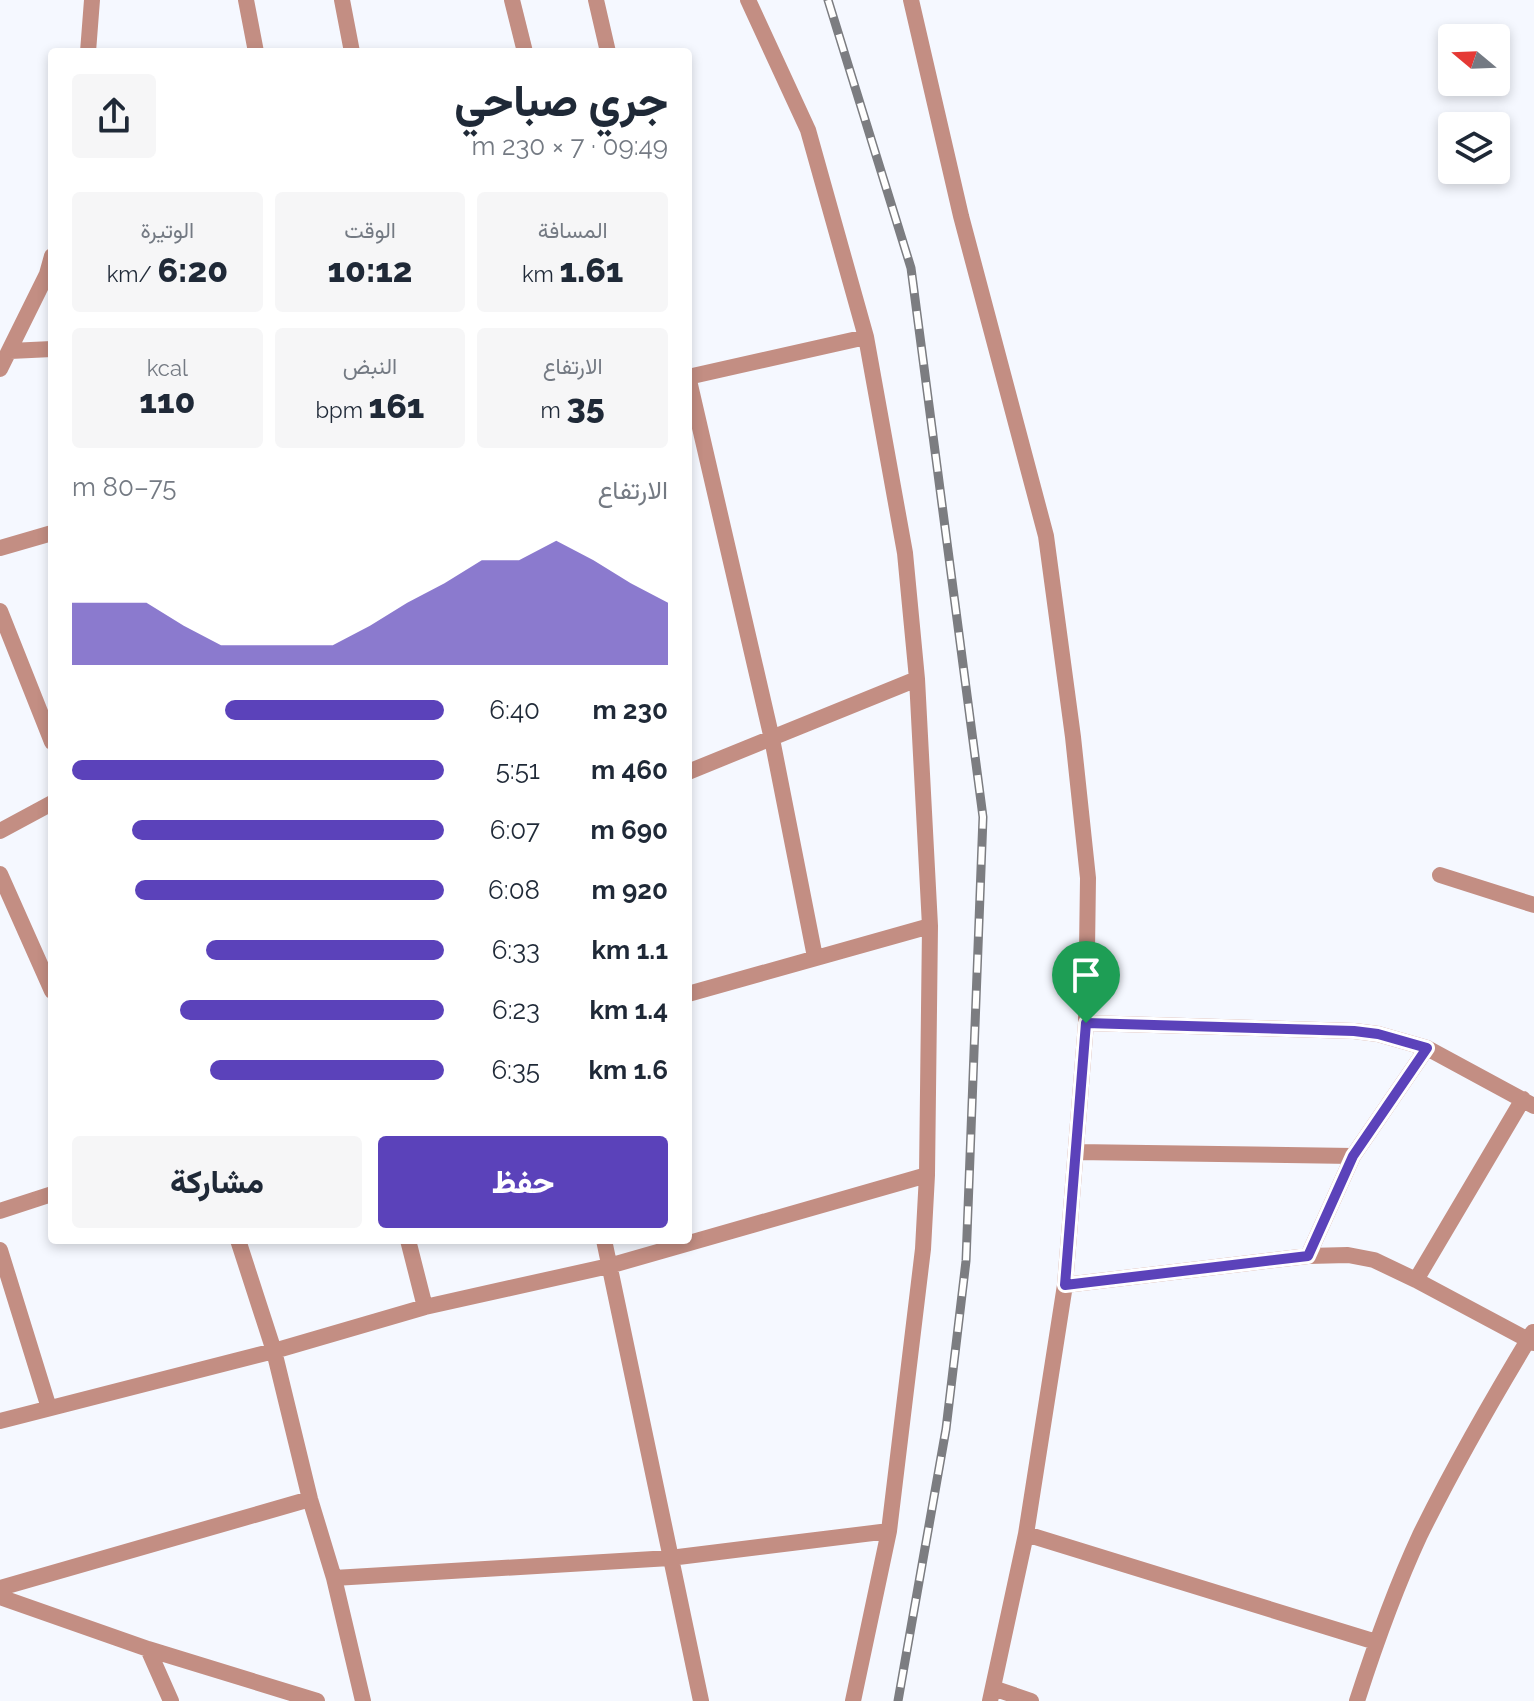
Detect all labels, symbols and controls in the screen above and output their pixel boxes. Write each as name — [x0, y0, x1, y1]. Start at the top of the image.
north arrow — [1438, 24, 1510, 96]
map controls — [1438, 24, 1510, 184]
button: share — [72, 74, 156, 158]
text: جري صباحي — [454, 75, 668, 126]
button: layers — [1438, 112, 1510, 184]
text: 09:49 · 7 × 230 m — [471, 131, 668, 161]
text: الوتيرة — [140, 217, 194, 243]
text: الوقت — [344, 217, 396, 243]
text: المسافة — [538, 217, 608, 243]
text: 6:20 — [157, 250, 228, 290]
text: 10:12 — [327, 250, 413, 290]
text: 1.61 — [559, 250, 623, 290]
text: /km — [107, 261, 157, 287]
text: km — [522, 261, 559, 287]
text: النبض — [343, 353, 397, 379]
text: الارتفاع — [543, 353, 603, 379]
text: kcal — [147, 355, 188, 381]
text: 110 — [139, 381, 195, 421]
text: 161 — [369, 386, 424, 426]
text: 35 — [566, 386, 605, 426]
text: bpm — [316, 397, 369, 423]
text: m — [541, 397, 566, 423]
text: 75–80 m — [72, 472, 176, 502]
text: الارتفاع — [597, 475, 668, 505]
text: 6:40 — [489, 695, 540, 725]
text: 230 m — [592, 695, 668, 725]
text: 5:51 — [496, 755, 540, 785]
text: 460 m — [591, 755, 668, 785]
text: 6:07 — [490, 815, 540, 845]
text: 690 m — [590, 815, 668, 845]
text: 6:08 — [488, 875, 540, 905]
text: 920 m — [592, 875, 668, 905]
text: 6:33 — [492, 935, 540, 965]
text: 1.1 km — [591, 935, 668, 965]
pin — [1052, 941, 1120, 1023]
icon: arrive — [1064, 953, 1108, 997]
text: 6:23 — [492, 995, 540, 1025]
text: 1.4 km — [589, 995, 668, 1025]
text: 6:35 — [491, 1055, 540, 1085]
text: 1.6 km — [589, 1055, 668, 1085]
button: مشاركة — [72, 1136, 362, 1228]
button: حفظ — [378, 1136, 668, 1228]

